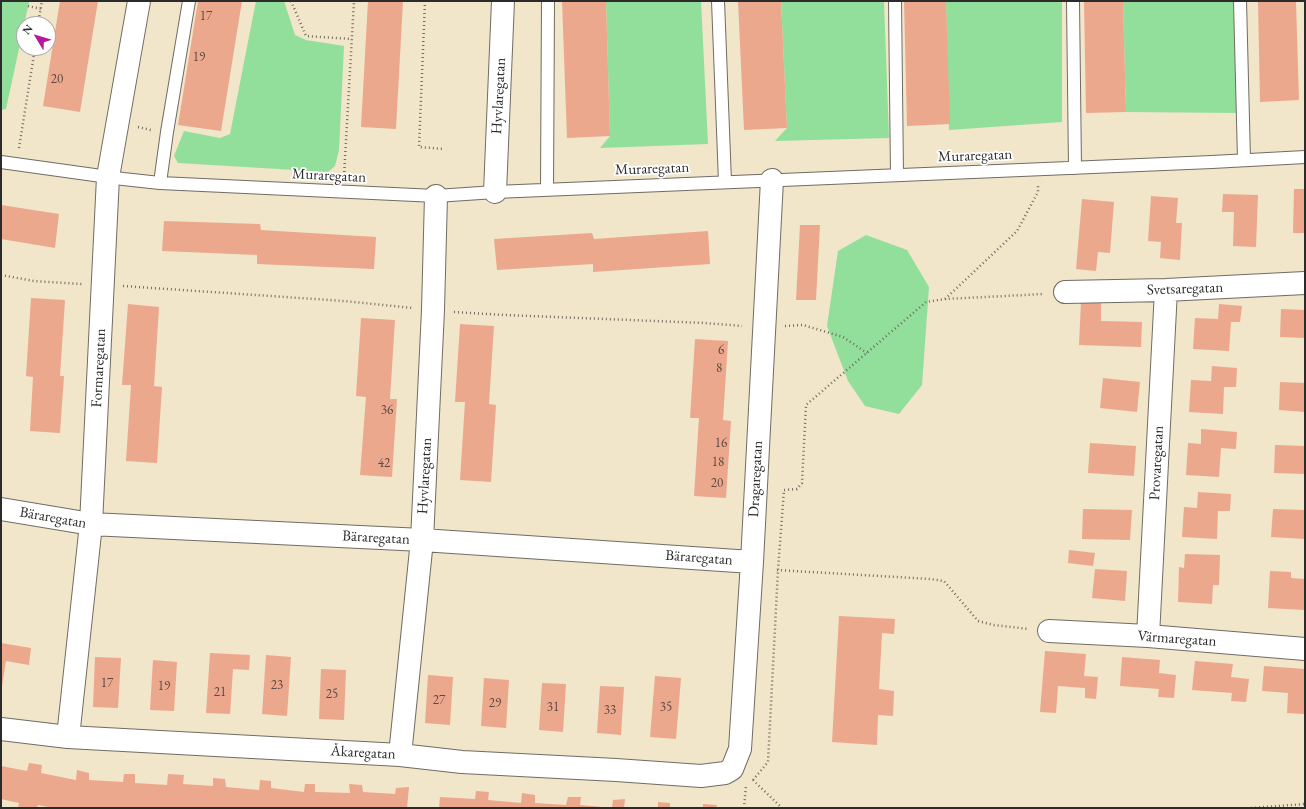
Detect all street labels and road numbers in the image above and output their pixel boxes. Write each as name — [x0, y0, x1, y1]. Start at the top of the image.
street label: Hyvlaregatan — [488, 57, 510, 135]
street label: Muraregatan — [938, 146, 1012, 166]
street label: Muraregatan — [615, 159, 689, 179]
street label: Muraregatan — [291, 165, 367, 187]
street label: Svetsaregatan — [1146, 279, 1224, 299]
street label: Formaregatan — [88, 328, 110, 408]
street label: Provaregatan — [1146, 425, 1168, 501]
street label: Hyvlaregatan — [414, 437, 436, 515]
street label: Dragaregatan — [745, 440, 767, 518]
street label: Bäraregatan — [18, 503, 88, 533]
street label: Bäraregatan — [342, 527, 410, 549]
street label: Bäraregatan — [665, 547, 733, 569]
street label: Värmaregatan — [1137, 627, 1217, 651]
street label: Åkaregatan — [330, 742, 396, 764]

